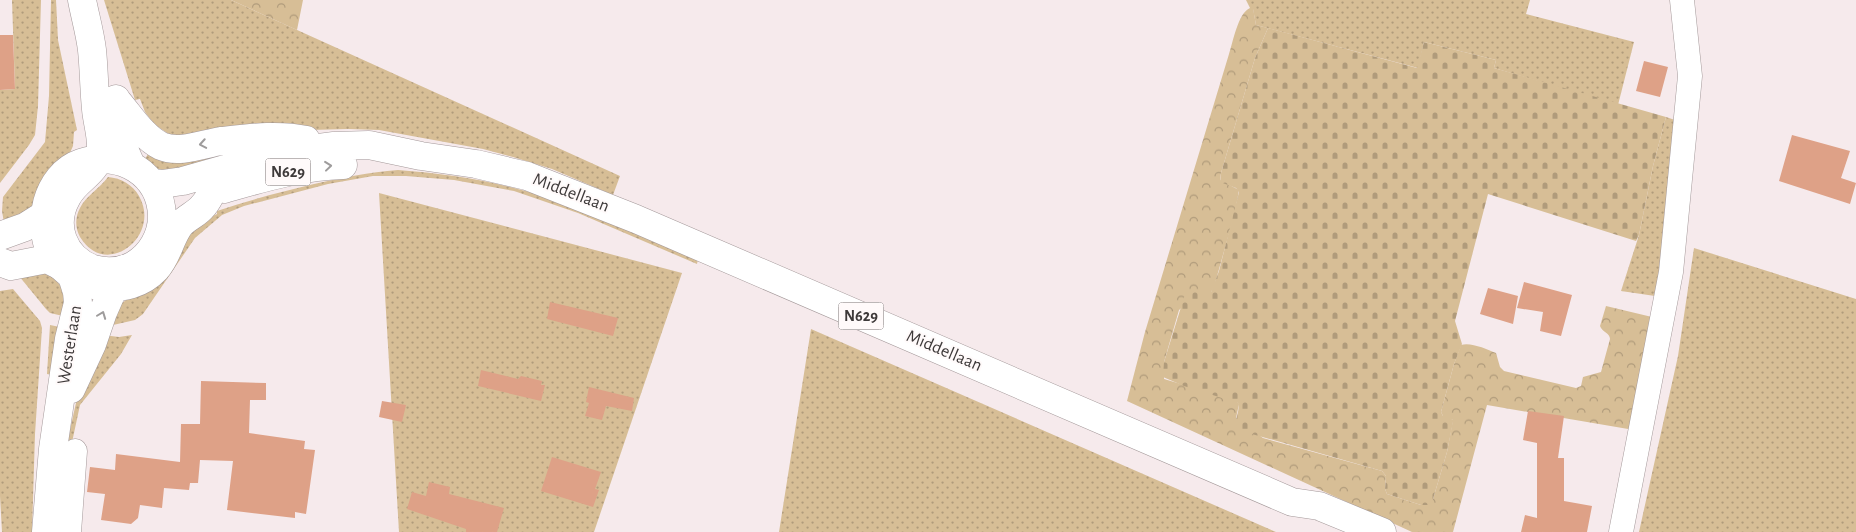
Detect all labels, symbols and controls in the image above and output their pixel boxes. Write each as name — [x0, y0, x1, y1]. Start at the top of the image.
one-way arrow — [199, 139, 208, 149]
road number: N629 — [266, 158, 310, 186]
one-way arrow — [324, 161, 332, 172]
street label: Middellaan — [530, 170, 612, 216]
road number: N629 — [838, 302, 884, 330]
street label: Westerlaan — [55, 304, 85, 386]
one-way arrow — [95, 311, 106, 320]
street label: Middellaan — [904, 327, 984, 375]

